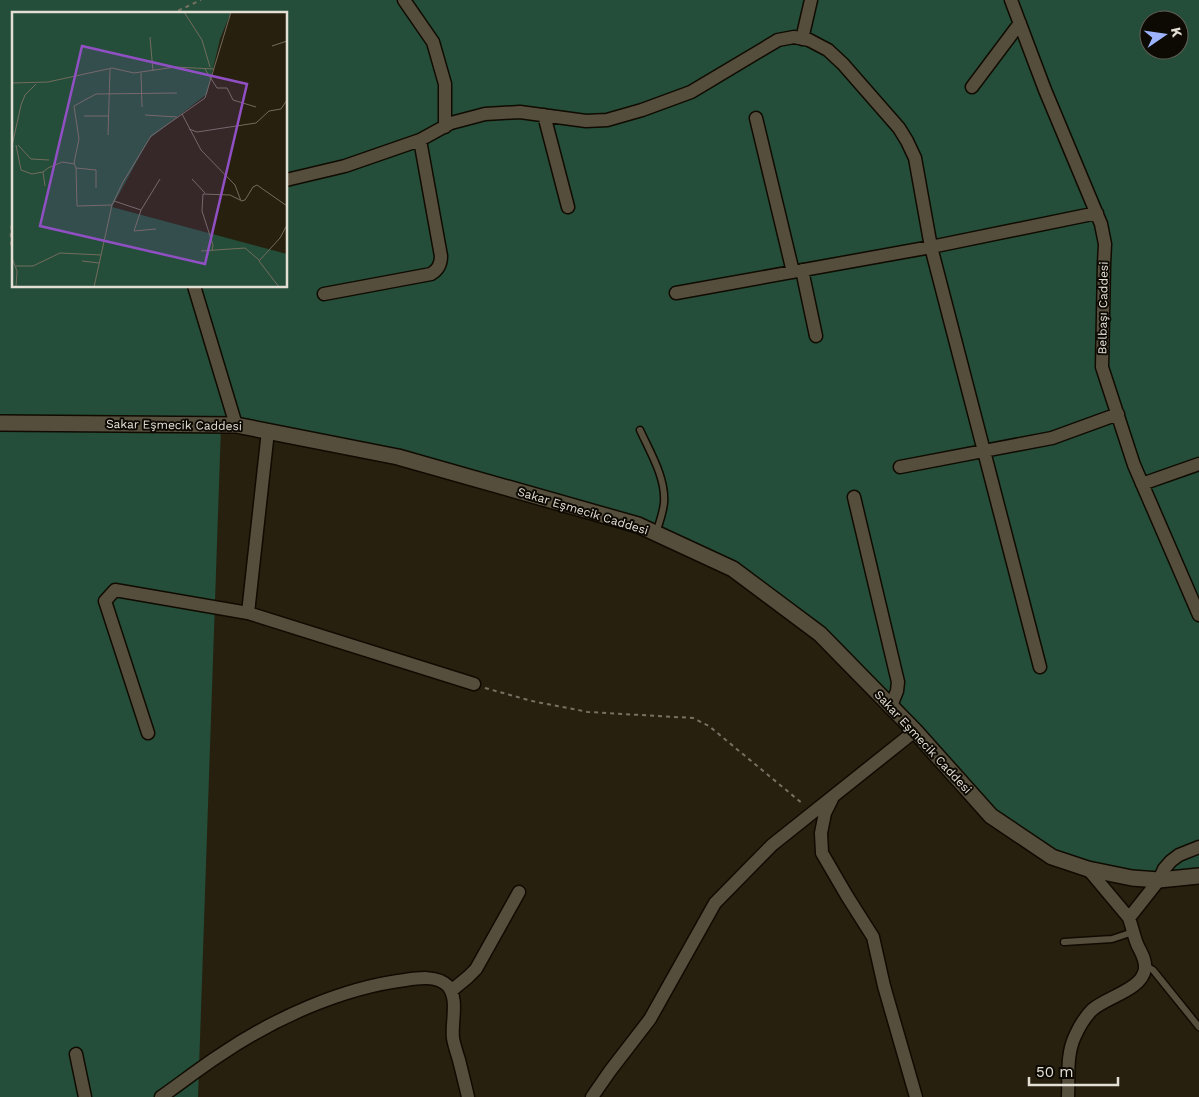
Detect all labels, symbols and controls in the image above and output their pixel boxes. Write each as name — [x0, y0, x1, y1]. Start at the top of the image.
north arrow — [1139, 10, 1189, 60]
inset map — [12, 12, 288, 288]
text: K — [1168, 26, 1186, 39]
street label: Belbaşı Caddesi — [1095, 261, 1111, 355]
street label: Sakar Eşmecik Caddesi — [106, 417, 242, 433]
street label: Sakar Eşmecik Caddesi — [516, 484, 650, 538]
street label: Sakar Eşmecik Caddesi — [872, 688, 974, 796]
scale bar — [1029, 1054, 1118, 1086]
text: 50 m — [1036, 1063, 1073, 1081]

